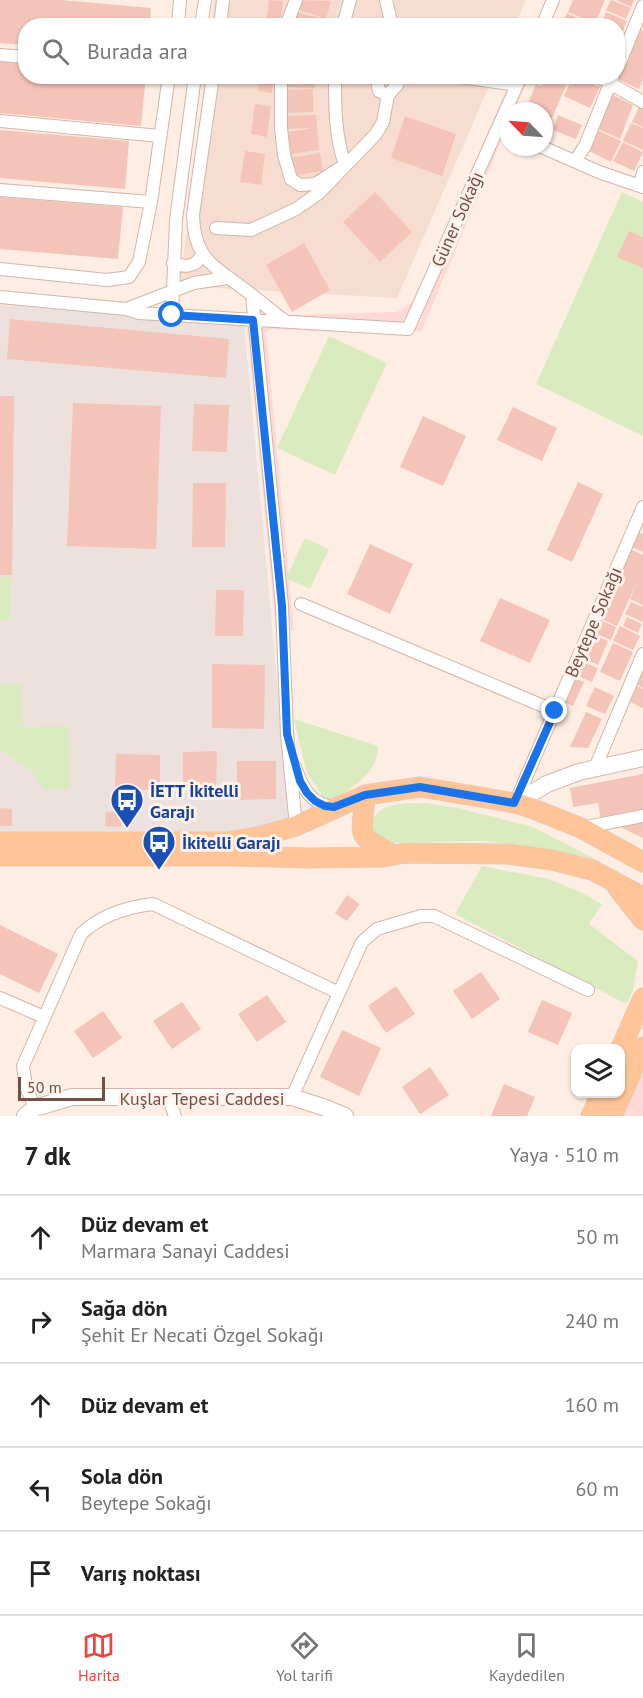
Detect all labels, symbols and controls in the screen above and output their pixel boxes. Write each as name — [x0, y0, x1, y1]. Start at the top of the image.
search box — [18, 18, 625, 84]
icon: search — [39, 35, 72, 68]
text: Burada ara — [87, 37, 188, 65]
north arrow — [499, 102, 553, 156]
street label: Güner Sokağı — [426, 168, 488, 270]
route start — [158, 301, 184, 327]
street label: Beytepe Sokağı — [559, 563, 627, 681]
route end — [541, 697, 567, 723]
place label: İETT İkitelli Garajı — [150, 779, 239, 823]
bus stop icon: İETT İkitelli Garajı — [109, 782, 145, 829]
bus stop icon: İkitelli Garajı — [141, 824, 177, 871]
place label: İkitelli Garajı — [182, 831, 281, 854]
map controls — [571, 1044, 625, 1098]
button: layers — [571, 1044, 625, 1098]
scale bar — [18, 1074, 105, 1102]
text: 50 m — [27, 1077, 62, 1097]
street label: Kuşlar Tepesi Caddesi — [119, 1087, 285, 1110]
text: 7 dk — [24, 1139, 71, 1172]
text: Yaya · 510 m — [510, 1142, 619, 1168]
text: Düz devam et — [81, 1210, 208, 1238]
icon: ahead — [24, 1221, 57, 1254]
text: 50 m — [576, 1224, 619, 1250]
text: Marmara Sanayi Caddesi — [81, 1238, 290, 1264]
text: Sağa dön — [81, 1294, 168, 1322]
icon: right — [24, 1305, 57, 1338]
text: 240 m — [565, 1308, 619, 1334]
text: Şehit Er Necati Özgel Sokağı — [81, 1322, 324, 1348]
icon: ahead — [24, 1389, 57, 1422]
text: Düz devam et — [81, 1391, 208, 1419]
text: 160 m — [565, 1392, 619, 1418]
text: Sola dön — [81, 1462, 163, 1490]
icon: left — [24, 1473, 57, 1506]
text: 60 m — [576, 1476, 619, 1502]
text: Beytepe Sokağı — [81, 1490, 212, 1516]
icon: arrive — [24, 1557, 57, 1590]
text: Varış noktası — [81, 1559, 201, 1587]
tab: Harita — [78, 1629, 120, 1685]
tab: Yol tarifi — [276, 1629, 333, 1685]
tab: Kaydedilen — [489, 1629, 565, 1685]

